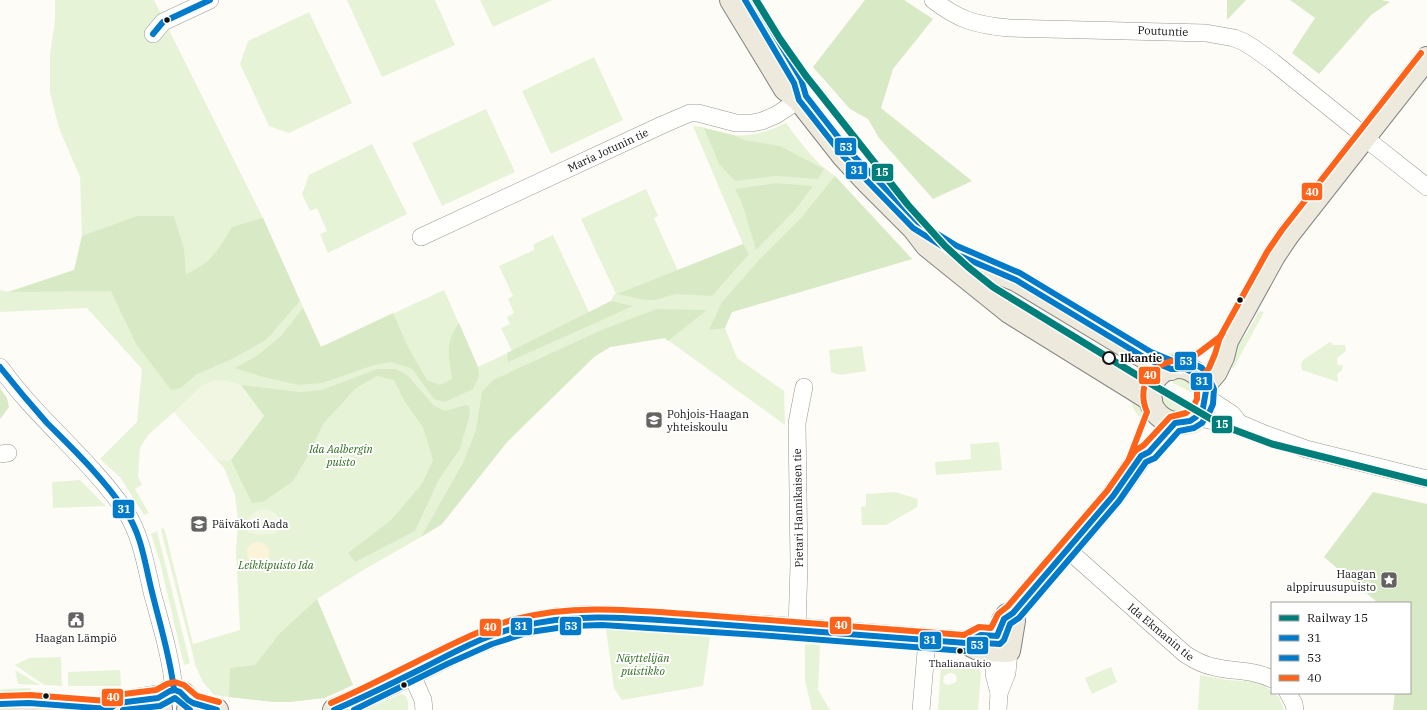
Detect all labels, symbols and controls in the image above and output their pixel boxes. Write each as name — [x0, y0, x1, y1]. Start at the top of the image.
unlabelled marker — [162, 15, 172, 25]
street label: Poutuntie — [1137, 23, 1189, 39]
street label: Maria Jotunin tie — [565, 125, 651, 175]
line badge: 53 — [834, 137, 857, 156]
text: 53 — [839, 140, 853, 154]
line badge: 31 — [845, 161, 868, 180]
text: 31 — [850, 163, 864, 177]
line badge: 15 — [871, 163, 894, 182]
text: 15 — [875, 165, 889, 179]
line badge: 40 — [1301, 182, 1323, 201]
text: 40 — [1305, 185, 1319, 199]
unlabelled marker — [1235, 295, 1245, 305]
marker: Ilkantie — [1102, 351, 1116, 365]
place label: Ilkantie — [1120, 351, 1162, 365]
line badge: 53 — [1174, 351, 1197, 371]
text: 53 — [1179, 354, 1193, 368]
line badge: 40 — [1138, 366, 1161, 385]
text: 40 — [1143, 368, 1157, 382]
line badge: 31 — [1190, 372, 1213, 391]
text: 31 — [1195, 374, 1209, 388]
place label: Pohjois-Haagan yhteiskoulu — [667, 407, 749, 434]
school or university icon: Pohjois-Haagan yhteiskoulu — [644, 410, 664, 430]
line badge: 15 — [1211, 415, 1233, 434]
text: 15 — [1215, 417, 1229, 431]
park label: Ida Aalbergin puisto — [308, 442, 374, 469]
street label: Pietari Hannikaisen tie — [790, 448, 806, 568]
line badge: 31 — [112, 499, 135, 519]
text: 31 — [117, 502, 131, 516]
school or university icon: Päiväkoti Aada — [189, 514, 209, 534]
place label: Päiväkoti Aada — [212, 517, 289, 531]
park label: Leikkipuisto Ida — [237, 558, 314, 572]
place label: Haagan alppiruusupuisto — [1286, 567, 1376, 594]
place icon: Haagan alppiruusupuisto — [1379, 570, 1399, 590]
street label: Ida Ekmanin tie — [1125, 600, 1197, 664]
legend — [1271, 602, 1411, 694]
public building icon: Haagan Lämpiö — [66, 610, 86, 630]
text: Railway 15 — [1307, 610, 1368, 625]
line badge: 53 — [559, 616, 582, 636]
line badge: 40 — [829, 616, 852, 635]
line badge: 31 — [510, 617, 533, 636]
line badge: 40 — [479, 618, 502, 637]
text: 40 — [834, 618, 848, 632]
text: 31 — [514, 619, 528, 633]
text: 53 — [564, 619, 578, 633]
text: 40 — [483, 620, 497, 634]
text: 31 — [1307, 630, 1321, 645]
place label: Haagan Lämpiö — [35, 631, 117, 645]
line badge: 31 — [919, 631, 942, 650]
text: 31 — [923, 633, 937, 647]
line badge: 53 — [966, 636, 989, 655]
text: 53 — [970, 638, 984, 652]
marker: Thalianaukio — [955, 646, 965, 656]
text: 53 — [1307, 650, 1321, 665]
park label: Näyttelijän puistikko — [616, 651, 670, 678]
place label: Thalianaukio — [929, 657, 992, 670]
text: 40 — [1307, 670, 1321, 685]
unlabelled marker — [399, 680, 409, 690]
line badge: 40 — [101, 688, 124, 707]
text: 40 — [106, 690, 120, 704]
unlabelled marker — [41, 691, 51, 701]

